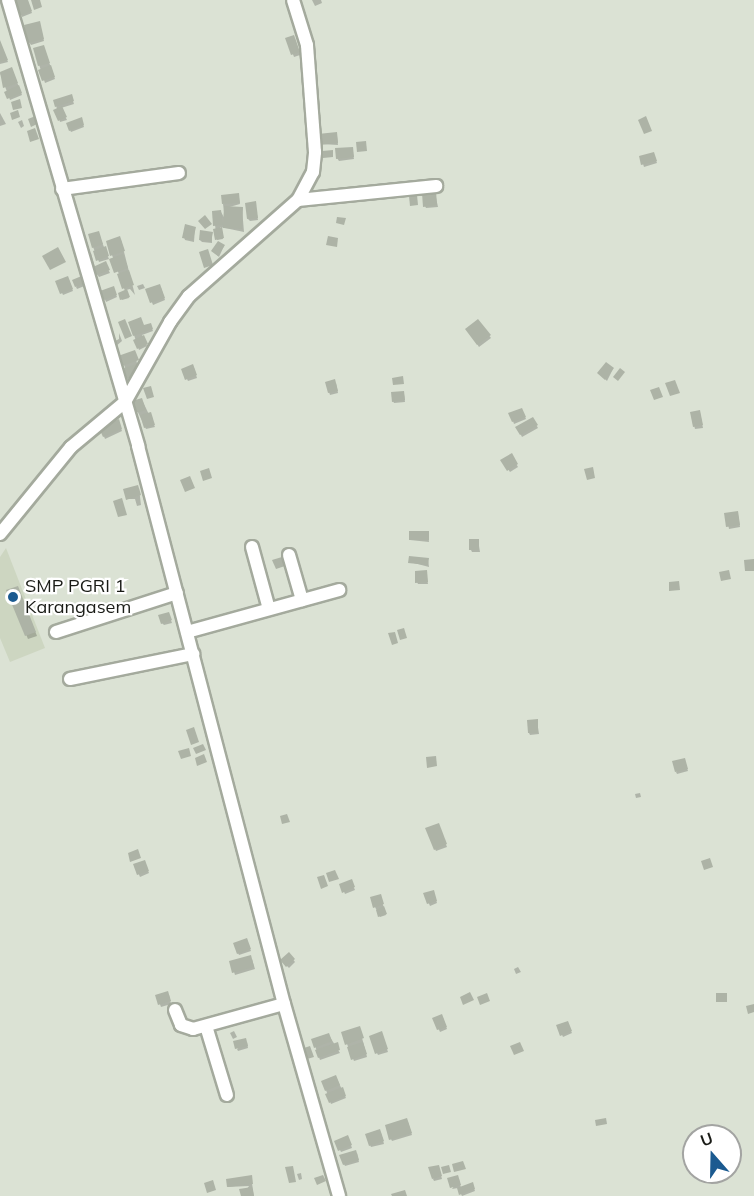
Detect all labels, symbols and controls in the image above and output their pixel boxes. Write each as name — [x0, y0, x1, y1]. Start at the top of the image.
place label: SMP PGRI 1 Karangasem — [25, 576, 131, 618]
marker: SMP PGRI 1 Karangasem — [6, 590, 20, 604]
north arrow — [682, 1124, 742, 1184]
text: U — [698, 1128, 716, 1150]

